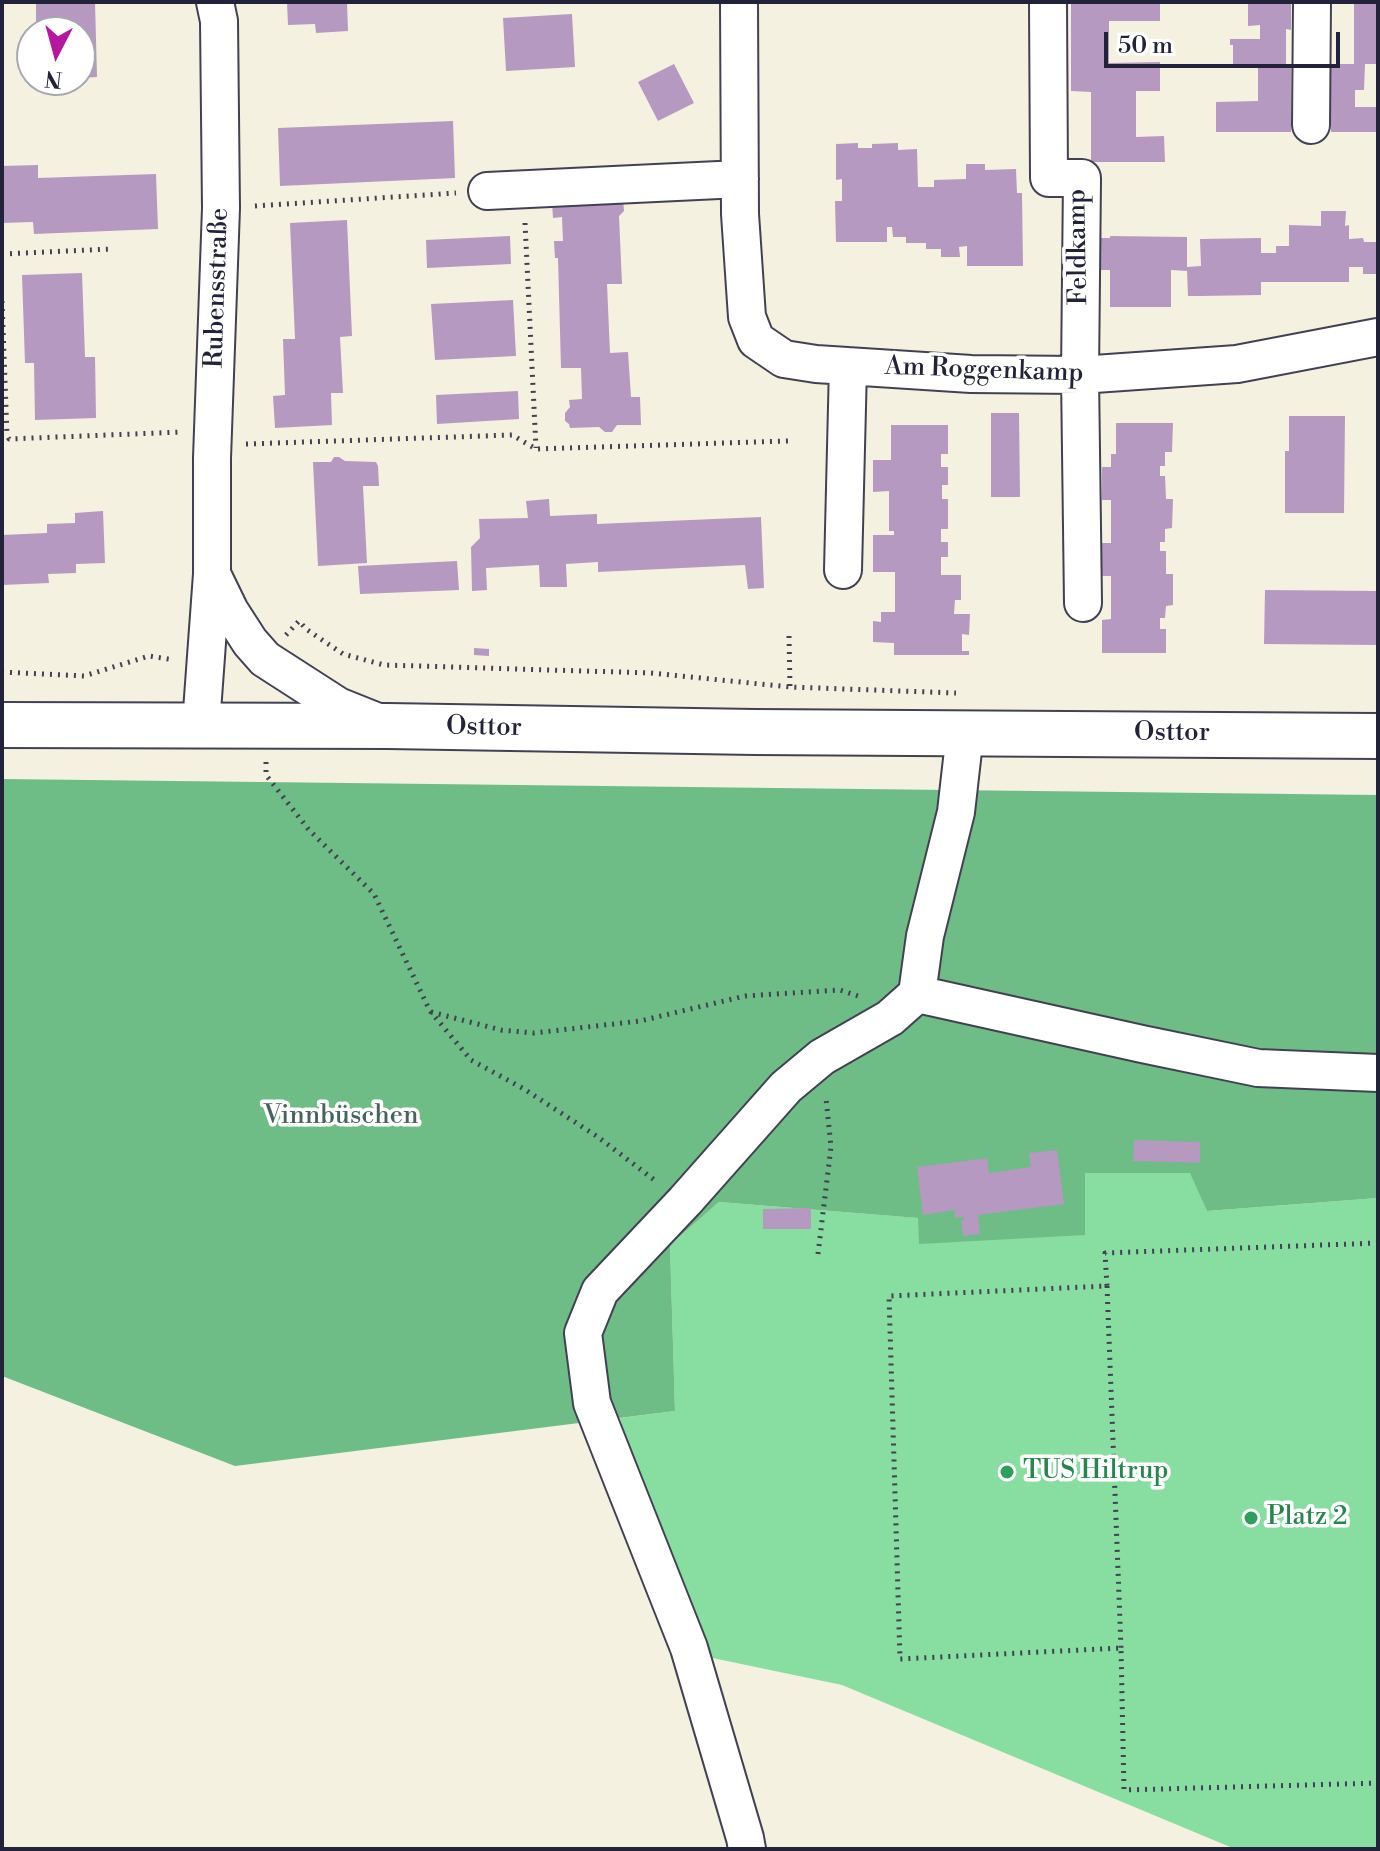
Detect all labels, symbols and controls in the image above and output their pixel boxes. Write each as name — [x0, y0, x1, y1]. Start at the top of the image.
north arrow — [16, 16, 96, 96]
scale bar — [1108, 16, 1344, 66]
text: 50 m — [1118, 31, 1173, 61]
text: N — [44, 64, 64, 93]
street label: Feldkamp — [1062, 189, 1096, 305]
street label: Rubensstraße — [200, 207, 236, 369]
street label: Am Roggenkamp — [884, 352, 1084, 390]
street label: Osttor — [446, 712, 522, 744]
street label: Osttor — [1134, 718, 1210, 750]
park label: Vinnbüschen — [264, 1101, 418, 1133]
place label: TUS Hiltrup — [1023, 1456, 1169, 1488]
marker: TUS Hiltrup — [998, 1463, 1016, 1481]
place label: Platz 2 — [1267, 1502, 1347, 1534]
marker: Platz 2 — [1242, 1509, 1260, 1527]

